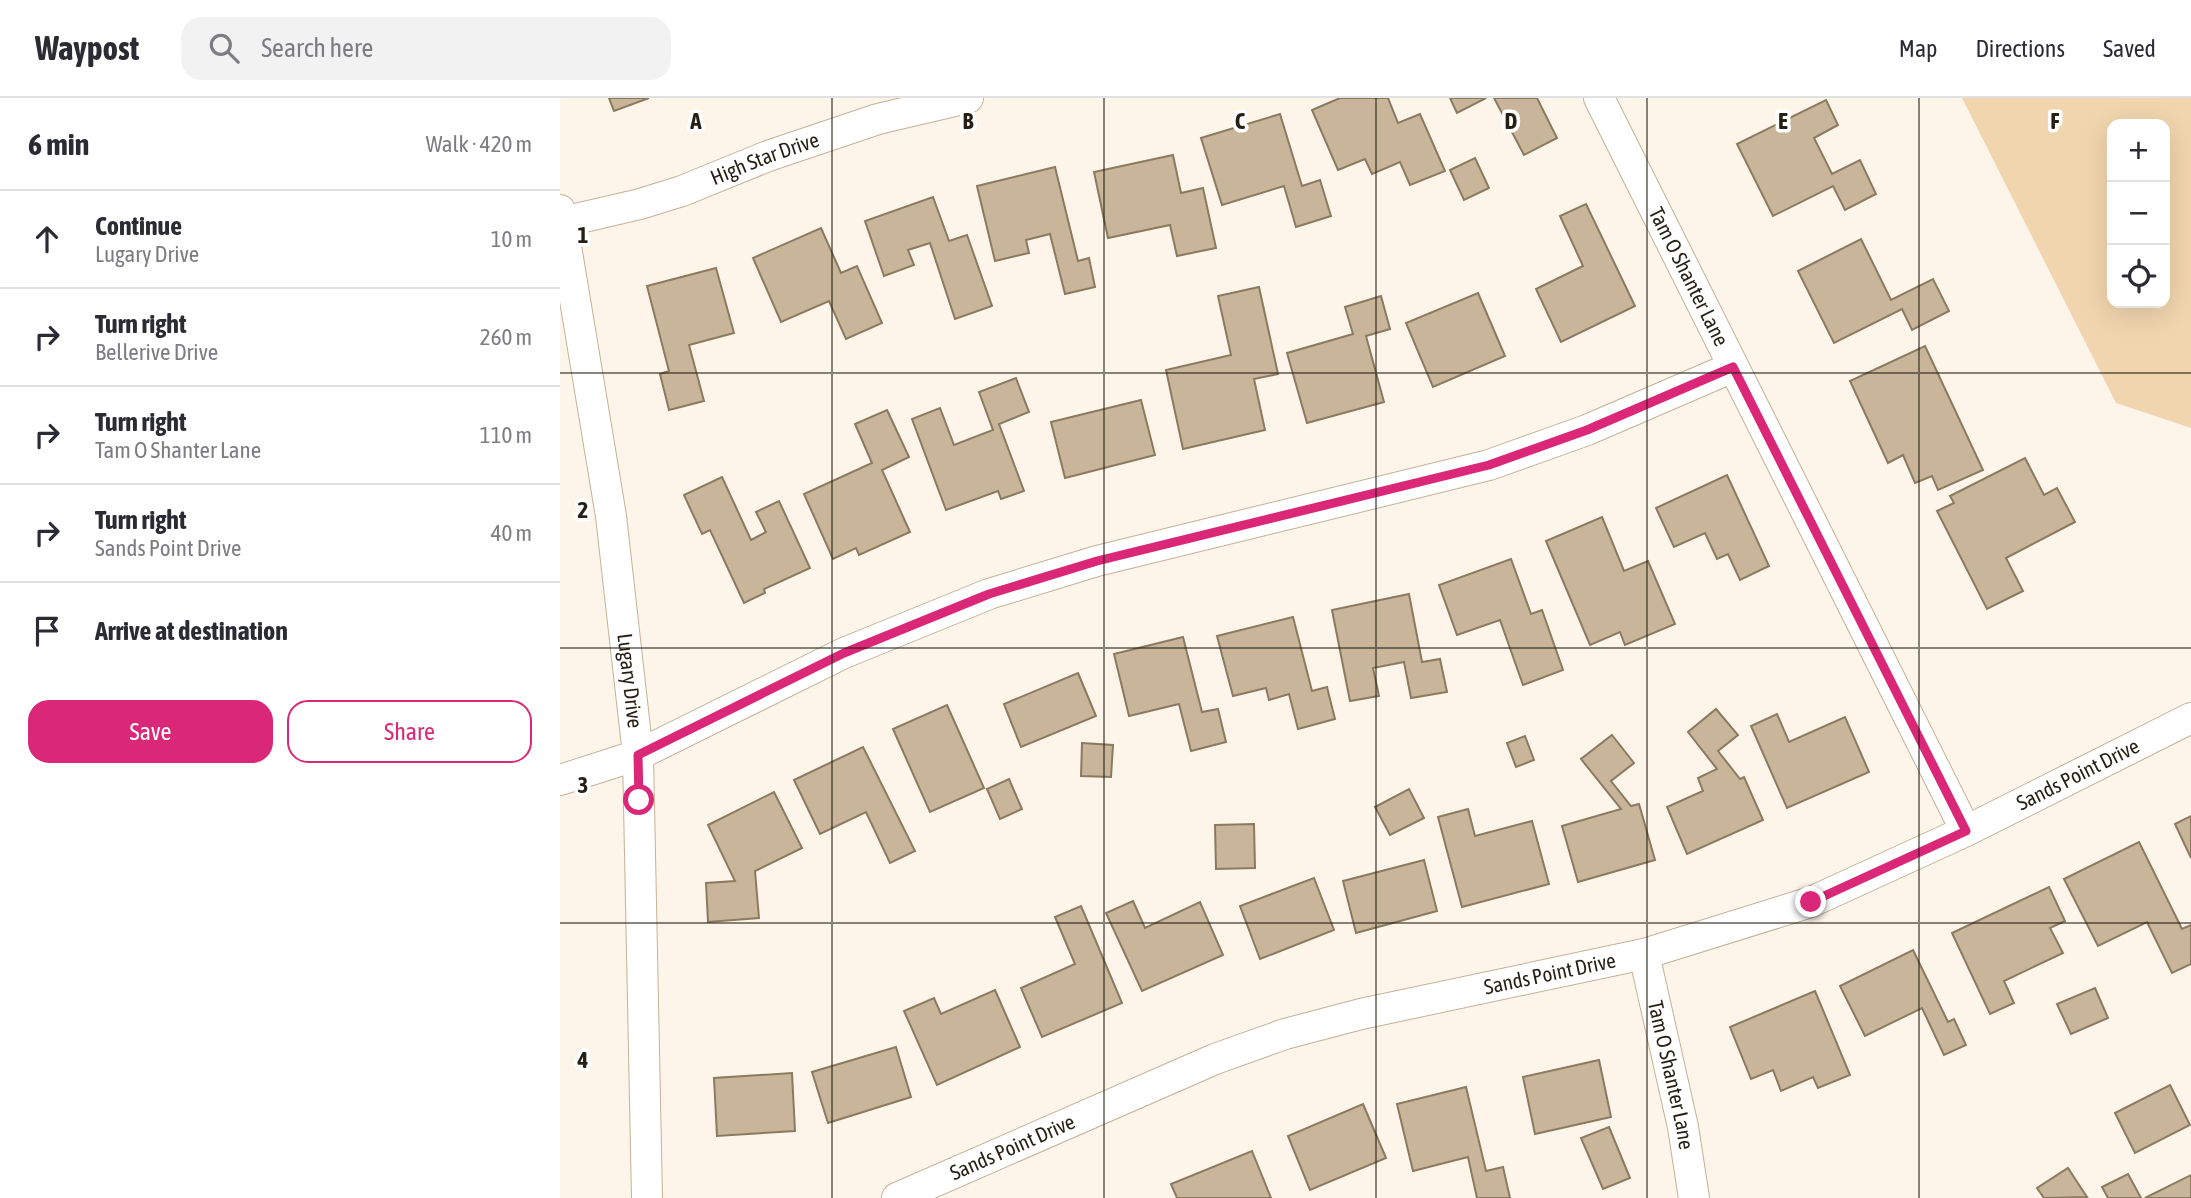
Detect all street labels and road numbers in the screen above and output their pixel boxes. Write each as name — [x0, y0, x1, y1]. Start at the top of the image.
street label: High Star Drive — [707, 127, 822, 189]
street label: Tam O Shanter Lane — [1645, 203, 1734, 350]
street label: Lugary Drive — [613, 632, 648, 729]
street label: Sands Point Drive — [2012, 733, 2143, 815]
street label: Sands Point Drive — [1482, 947, 1618, 999]
street label: Tam O Shanter Lane — [1644, 998, 1699, 1151]
street label: Sands Point Drive — [946, 1109, 1078, 1184]

